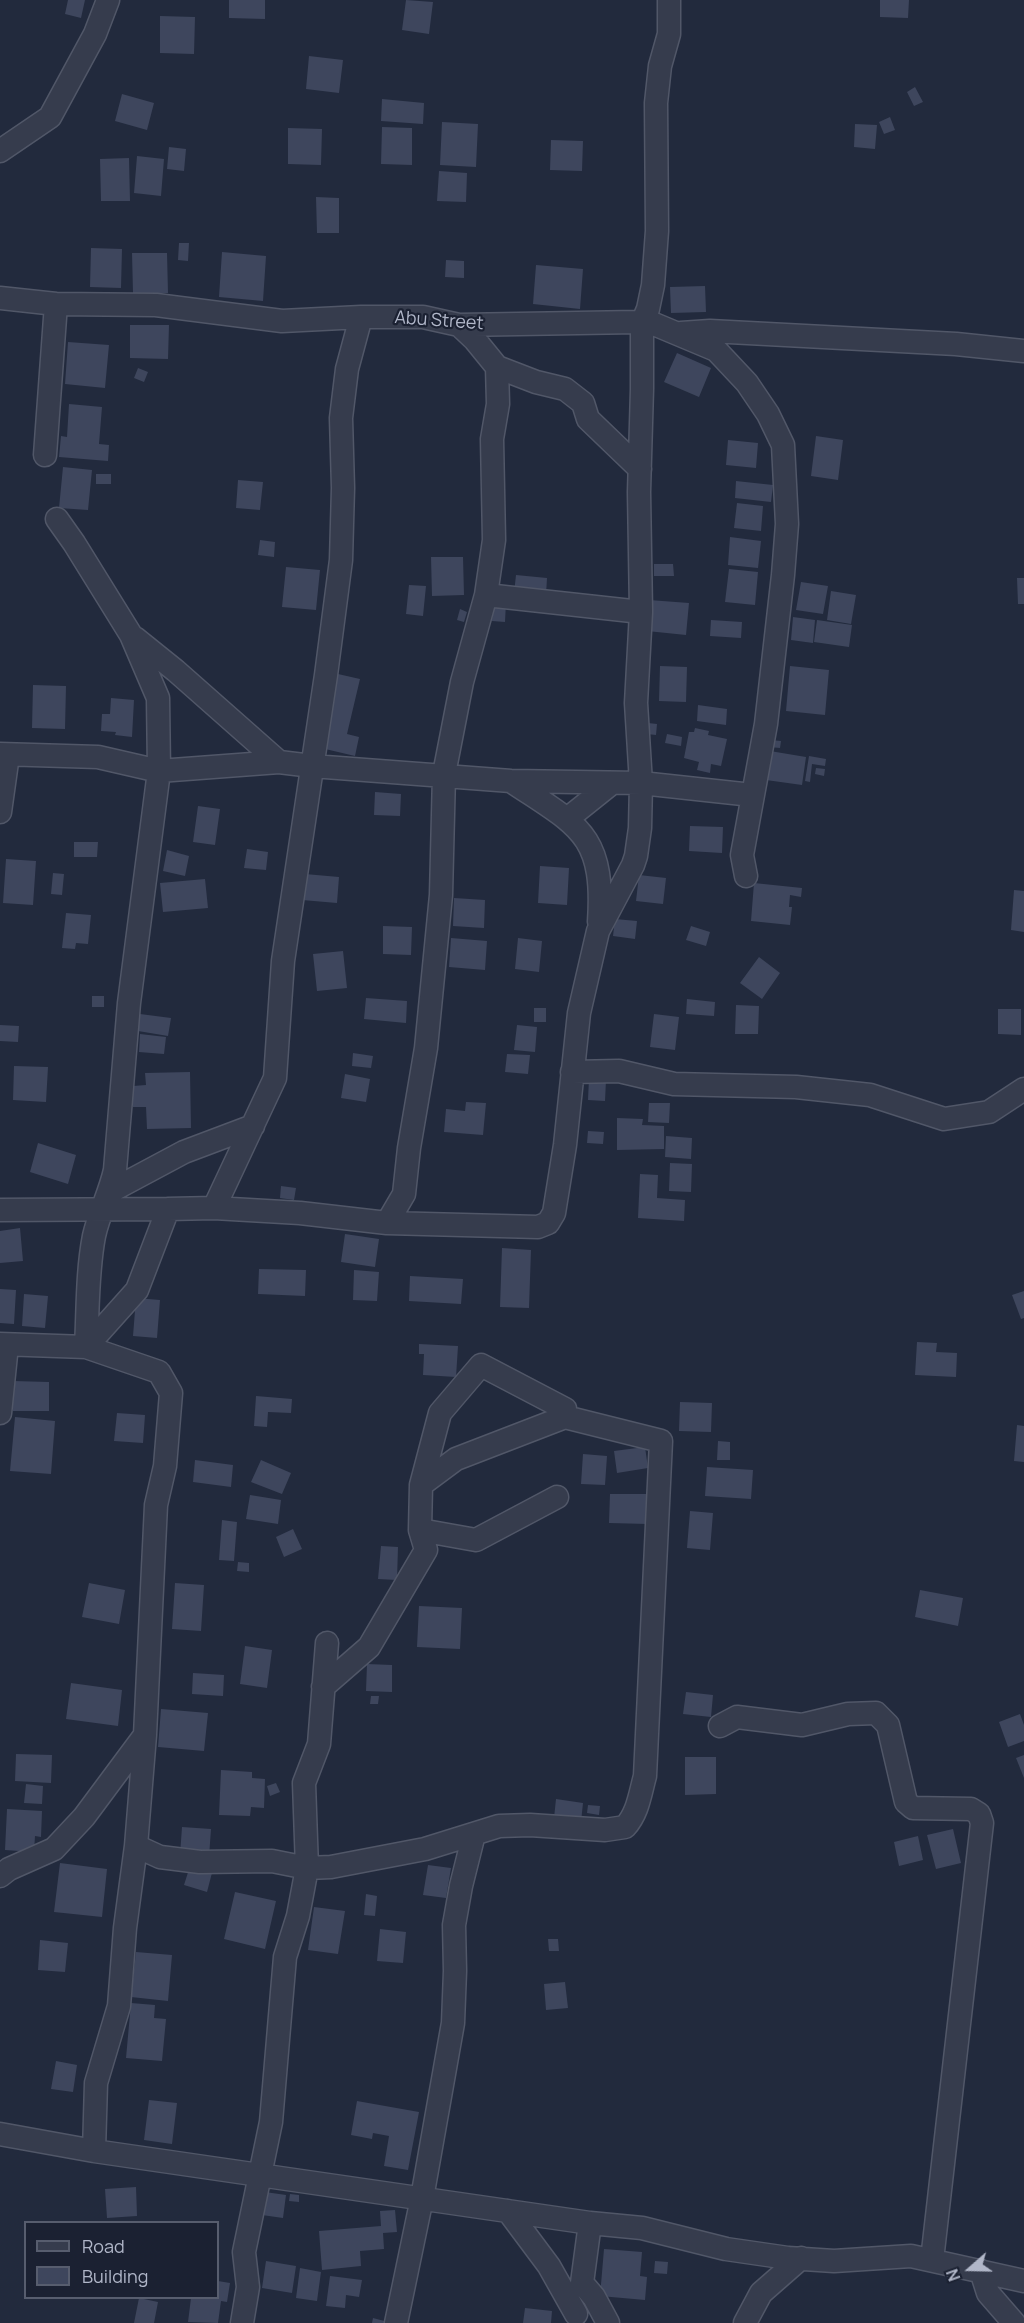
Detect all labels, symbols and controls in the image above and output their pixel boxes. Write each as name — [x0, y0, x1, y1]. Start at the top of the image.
street label: Abu Street — [394, 307, 484, 335]
legend — [24, 2221, 219, 2299]
text: Road — [82, 2234, 125, 2258]
north arrow — [940, 2239, 1000, 2299]
text: Building — [82, 2264, 148, 2288]
text: N — [941, 2266, 965, 2284]

